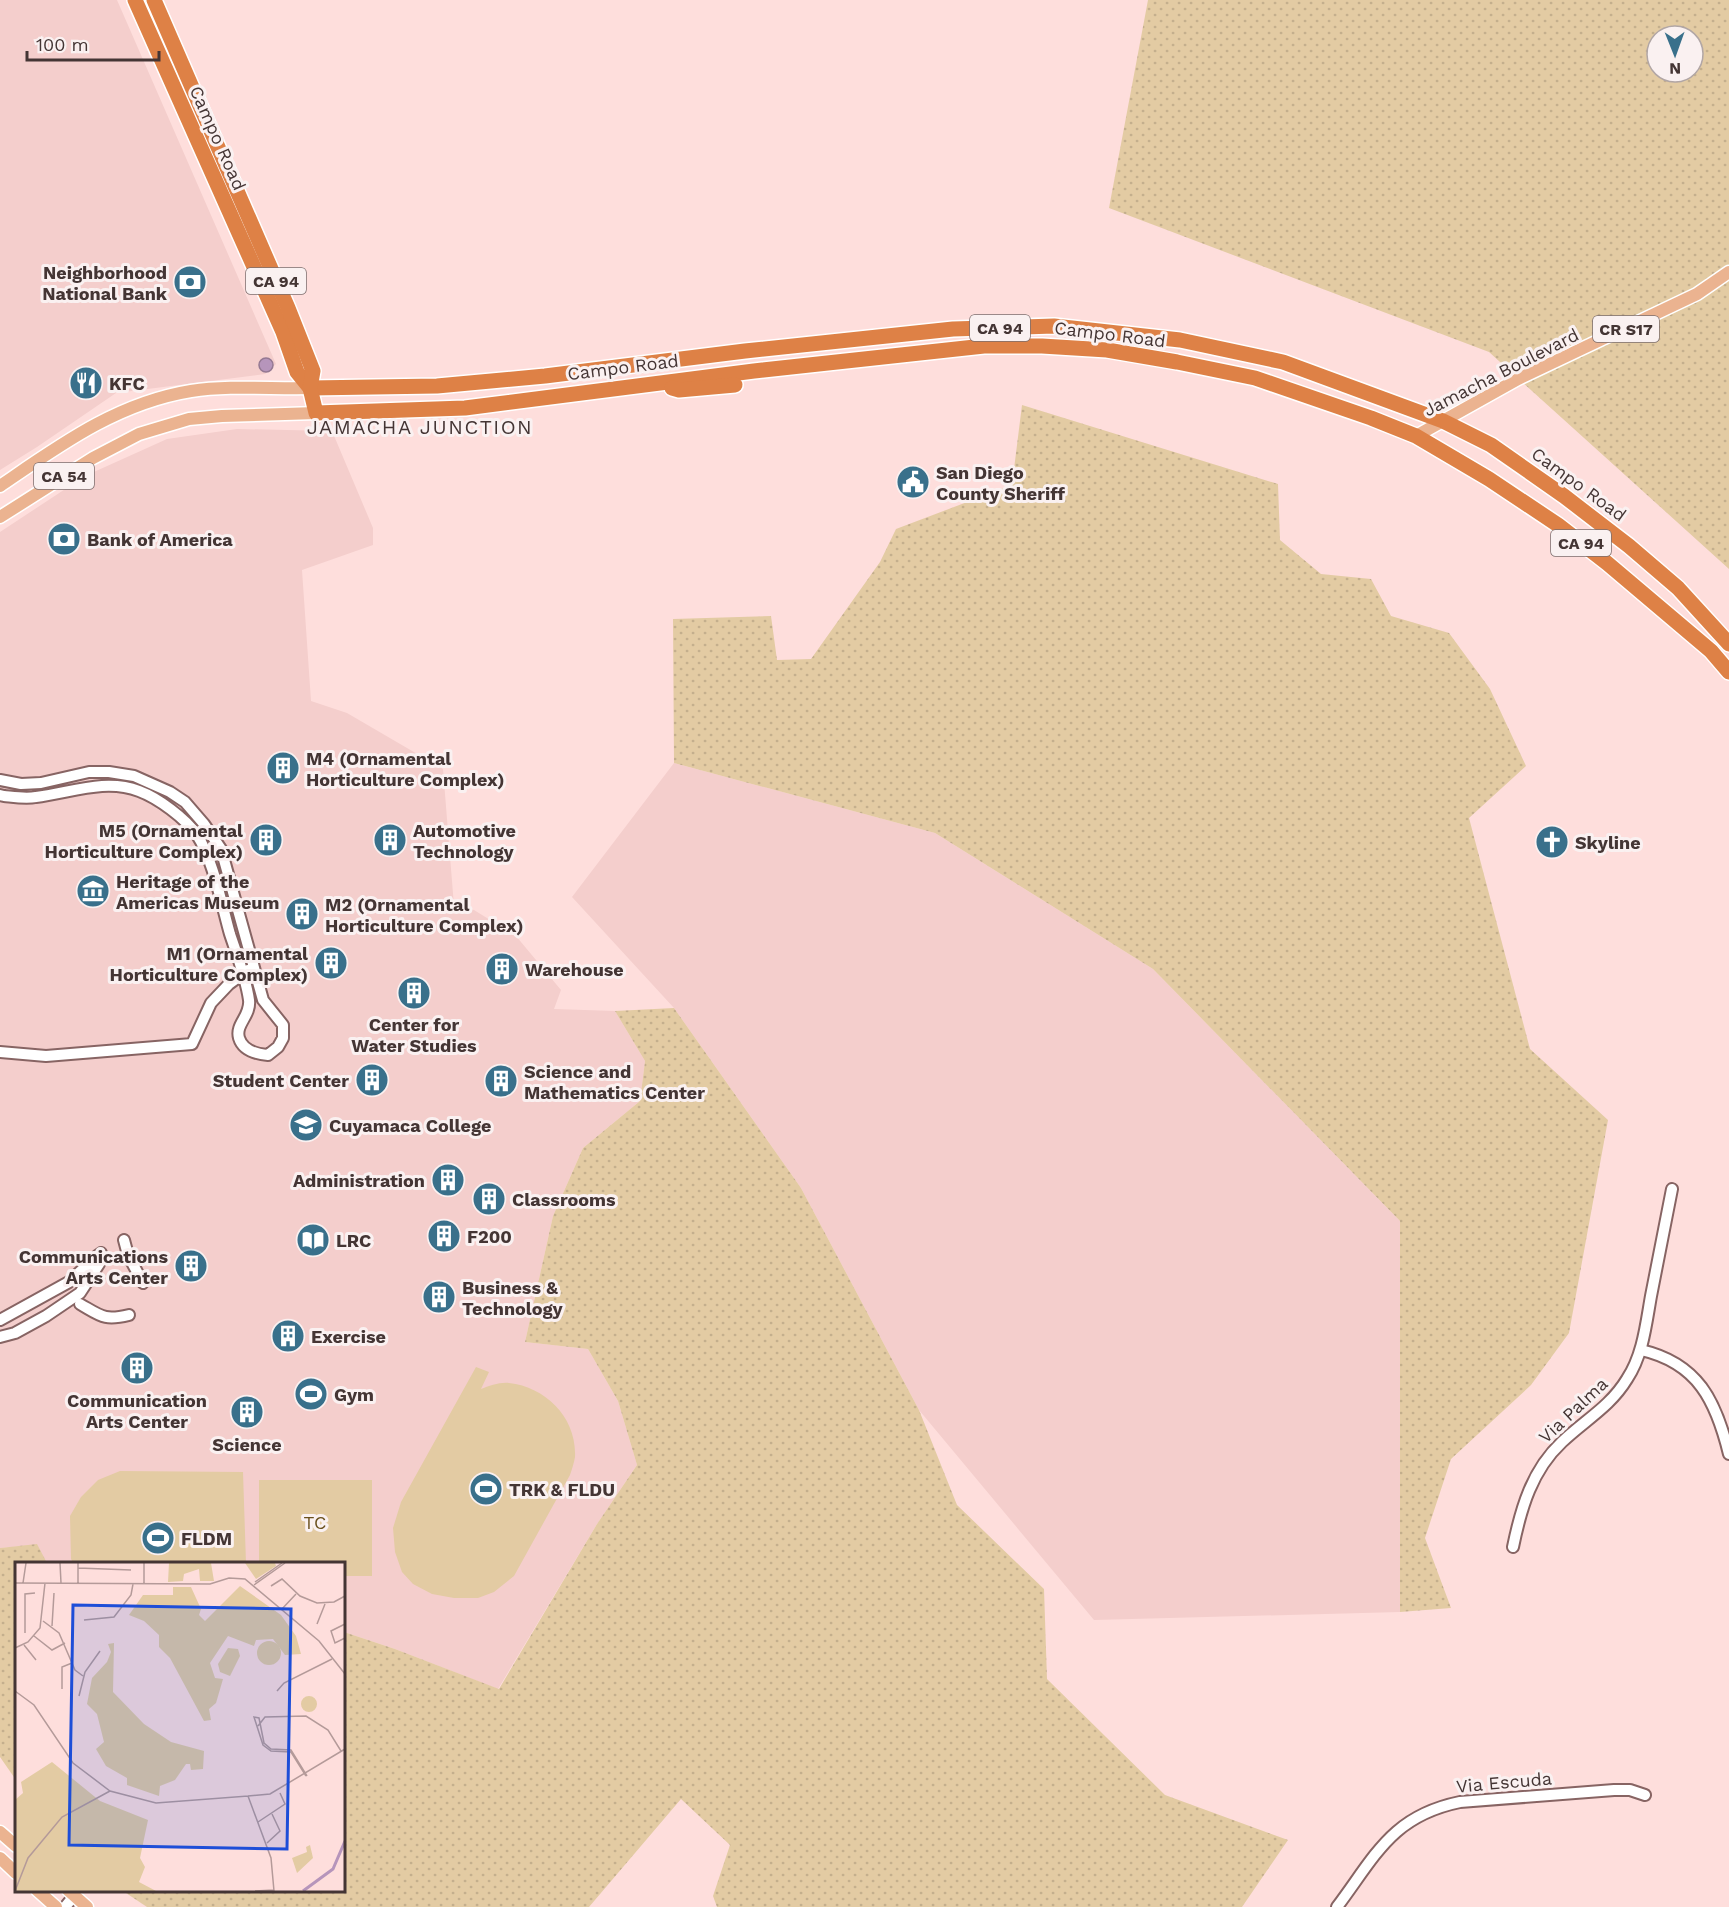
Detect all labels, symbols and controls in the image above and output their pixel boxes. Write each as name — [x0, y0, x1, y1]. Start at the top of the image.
scale bar — [27, 24, 159, 62]
north arrow — [1645, 24, 1705, 84]
text: 100 m — [36, 34, 89, 55]
text: N — [1669, 59, 1681, 78]
street label: Campo Road — [186, 83, 250, 193]
place label: Neighborhood National Bank — [42, 262, 168, 304]
bank icon: Neighborhood National Bank — [172, 264, 208, 300]
road number: CA 94 — [246, 268, 306, 294]
road number: CA 94 — [970, 315, 1030, 341]
road number: CR S17 — [1593, 316, 1659, 342]
street label: Campo Road — [1053, 317, 1167, 351]
street label: Jamacha Boulevard — [1420, 324, 1582, 420]
street label: Campo Road — [566, 350, 680, 384]
restaurant icon: KFC — [68, 365, 104, 401]
place label: KFC — [109, 373, 145, 394]
district label: JAMACHA JUNCTION — [307, 415, 533, 439]
street label: Campo Road — [1528, 443, 1630, 525]
place label: San Diego County Sheriff — [936, 462, 1065, 504]
road number: CA 54 — [34, 463, 94, 489]
public building icon: San Diego County Sheriff — [895, 464, 931, 500]
bank icon: Bank of America — [46, 521, 82, 557]
place label: Bank of America — [87, 529, 233, 550]
road number: CA 94 — [1551, 530, 1611, 556]
place label: M4 (Ornamental Horticulture Complex) — [306, 748, 504, 790]
building icon: M4 (Ornamental Horticulture Complex) — [265, 750, 301, 786]
place label: M5 (Ornamental Horticulture Complex) — [45, 820, 243, 862]
place label: Automotive Technology — [413, 820, 516, 862]
building icon: M5 (Ornamental Horticulture Complex) — [248, 822, 284, 858]
building icon: Automotive Technology — [372, 822, 408, 858]
church icon: Skyline — [1534, 824, 1570, 860]
place label: Skyline — [1575, 832, 1641, 853]
place label: Heritage of the Americas Museum — [116, 871, 279, 913]
museum icon: Heritage of the Americas Museum — [75, 873, 111, 909]
place label: M2 (Ornamental Horticulture Complex) — [325, 894, 523, 936]
building icon: M2 (Ornamental Horticulture Complex) — [284, 896, 320, 932]
place label: M1 (Ornamental Horticulture Complex) — [110, 943, 308, 985]
building icon: M1 (Ornamental Horticulture Complex) — [313, 945, 349, 981]
building icon: Warehouse — [484, 951, 520, 987]
place label: Warehouse — [525, 959, 624, 980]
building icon: Center for Water Studies — [396, 975, 432, 1011]
place label: Center for Water Studies — [351, 1014, 477, 1056]
place label: Science and Mathematics Center — [524, 1061, 705, 1103]
building icon: Student Center — [354, 1062, 390, 1098]
building icon: Science and Mathematics Center — [483, 1063, 519, 1099]
place label: Student Center — [213, 1070, 349, 1091]
school or university icon: Cuyamaca College — [288, 1107, 324, 1143]
place label: Cuyamaca College — [329, 1115, 491, 1136]
building icon: Administration — [430, 1162, 466, 1198]
place label: Administration — [293, 1170, 425, 1191]
building icon: Classrooms — [471, 1181, 507, 1217]
place label: Classrooms — [512, 1189, 616, 1210]
building icon: F200 — [426, 1218, 462, 1254]
library icon: LRC — [295, 1222, 331, 1258]
place label: F200 — [467, 1226, 512, 1247]
place label: LRC — [336, 1230, 371, 1251]
place label: Communications Arts Center — [19, 1246, 168, 1288]
building icon: Communications Arts Center — [173, 1248, 209, 1284]
place label: Business & Technology — [462, 1277, 563, 1319]
building icon: Business & Technology — [421, 1279, 457, 1315]
building icon: Exercise — [270, 1318, 306, 1354]
place label: Exercise — [311, 1326, 386, 1347]
building icon: Communication Arts Center — [119, 1350, 155, 1386]
street label: Via Palma — [1534, 1373, 1612, 1447]
sports icon: Gym — [293, 1376, 329, 1412]
place label: Gym — [334, 1384, 374, 1405]
place label: Communication Arts Center — [67, 1390, 207, 1432]
building icon: Science — [229, 1394, 265, 1430]
place label: Science — [212, 1434, 282, 1455]
sports icon: TRK & FLDU — [468, 1471, 504, 1507]
place label: TRK & FLDU — [509, 1479, 615, 1500]
park label: TC — [304, 1512, 326, 1533]
sports icon: FLDM — [140, 1520, 176, 1556]
place label: FLDM — [181, 1528, 232, 1549]
inset map — [15, 1562, 345, 1892]
street label: Via Escuda — [1455, 1767, 1553, 1797]

